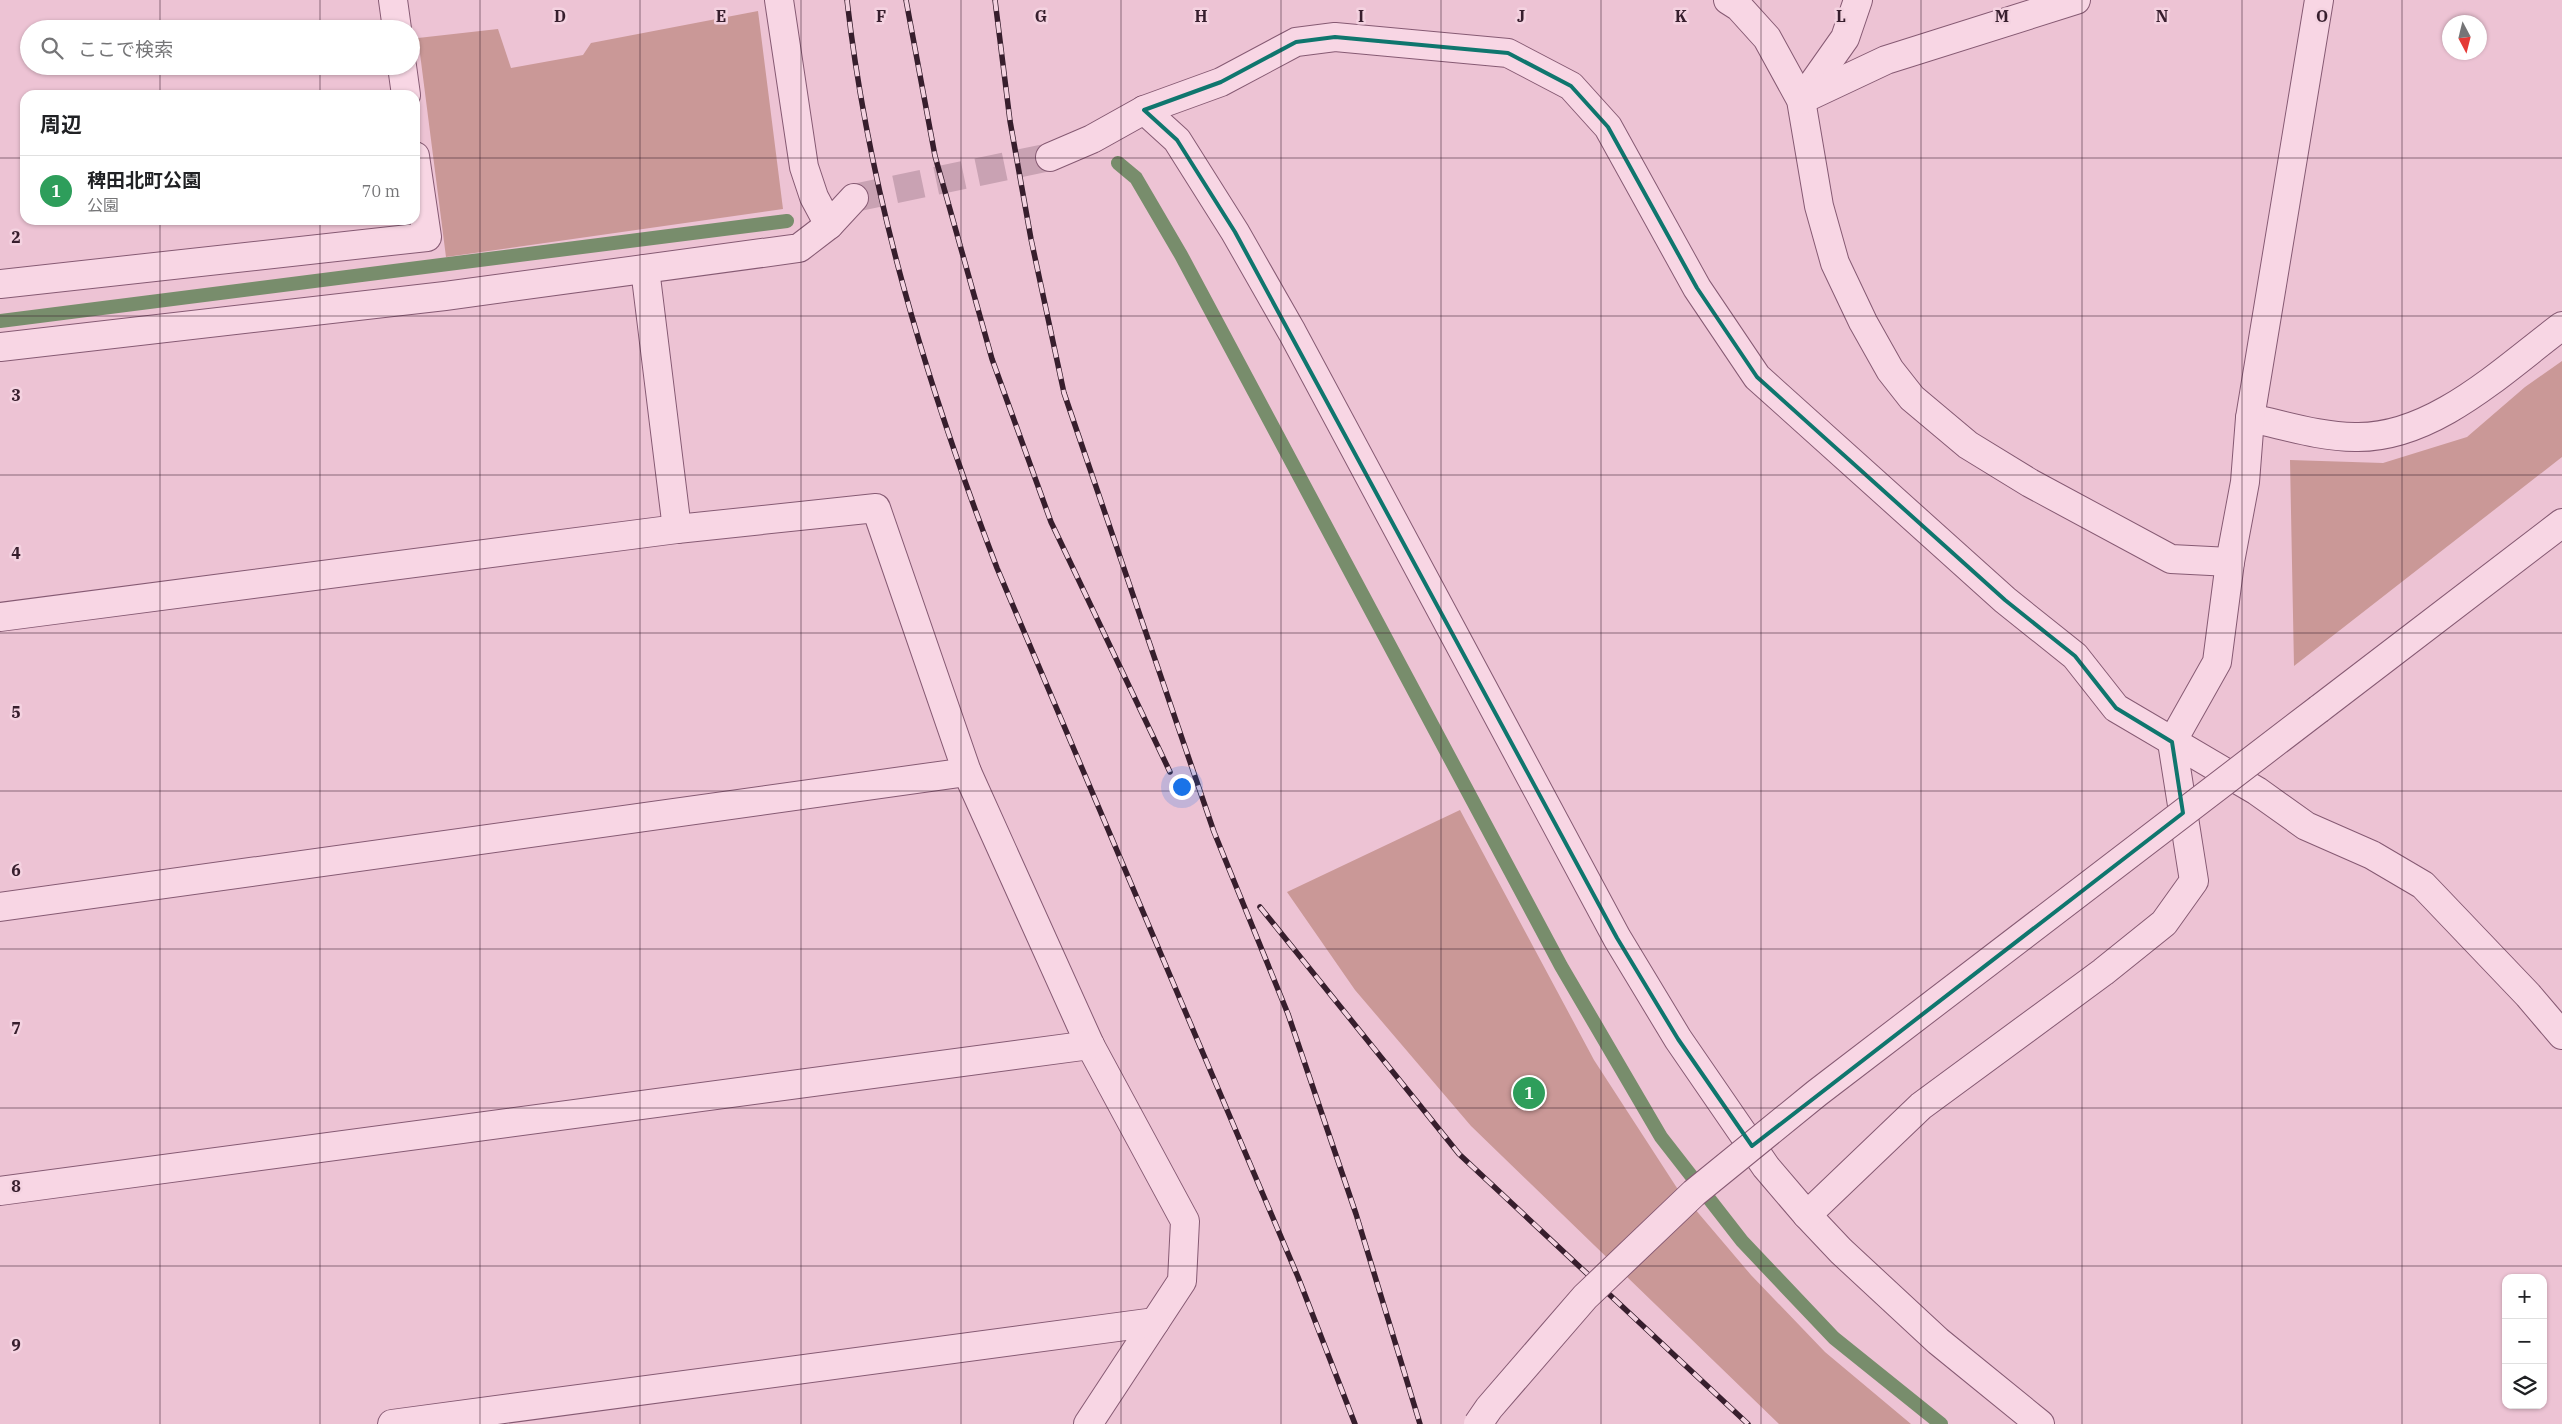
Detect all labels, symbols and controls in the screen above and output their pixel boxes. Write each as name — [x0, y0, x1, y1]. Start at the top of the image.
text: D — [554, 6, 566, 26]
text: E — [716, 6, 726, 26]
text: F — [876, 6, 886, 26]
text: G — [1035, 6, 1047, 26]
text: H — [1195, 6, 1208, 26]
text: I — [1358, 6, 1364, 26]
text: J — [1517, 6, 1525, 26]
text: K — [1675, 6, 1688, 26]
text: L — [1836, 6, 1846, 26]
text: M — [1995, 6, 2009, 26]
text: N — [2156, 6, 2168, 26]
text: O — [2316, 6, 2328, 26]
north arrow — [2442, 15, 2487, 60]
search box — [20, 20, 420, 75]
icon: search — [38, 34, 66, 62]
text: ここで検索 — [78, 37, 173, 61]
text: 周辺 — [40, 110, 82, 138]
text: 稗田北町公園 — [87, 168, 201, 192]
text: 1 — [51, 181, 61, 201]
text: 70 m — [362, 181, 400, 201]
text: 公園 — [87, 195, 119, 215]
text: 2 — [11, 227, 21, 247]
text: 3 — [11, 385, 21, 405]
text: 4 — [11, 543, 21, 563]
text: 5 — [11, 702, 21, 722]
your location — [1169, 774, 1195, 800]
text: 6 — [11, 860, 21, 880]
text: 7 — [11, 1018, 21, 1038]
pin: 1 — [1513, 1074, 1545, 1112]
text: 8 — [11, 1176, 21, 1196]
map controls — [2502, 1274, 2547, 1409]
button: + — [2502, 1274, 2547, 1319]
button: − — [2502, 1319, 2547, 1364]
text: 9 — [11, 1335, 21, 1355]
button: layers — [2502, 1364, 2547, 1409]

